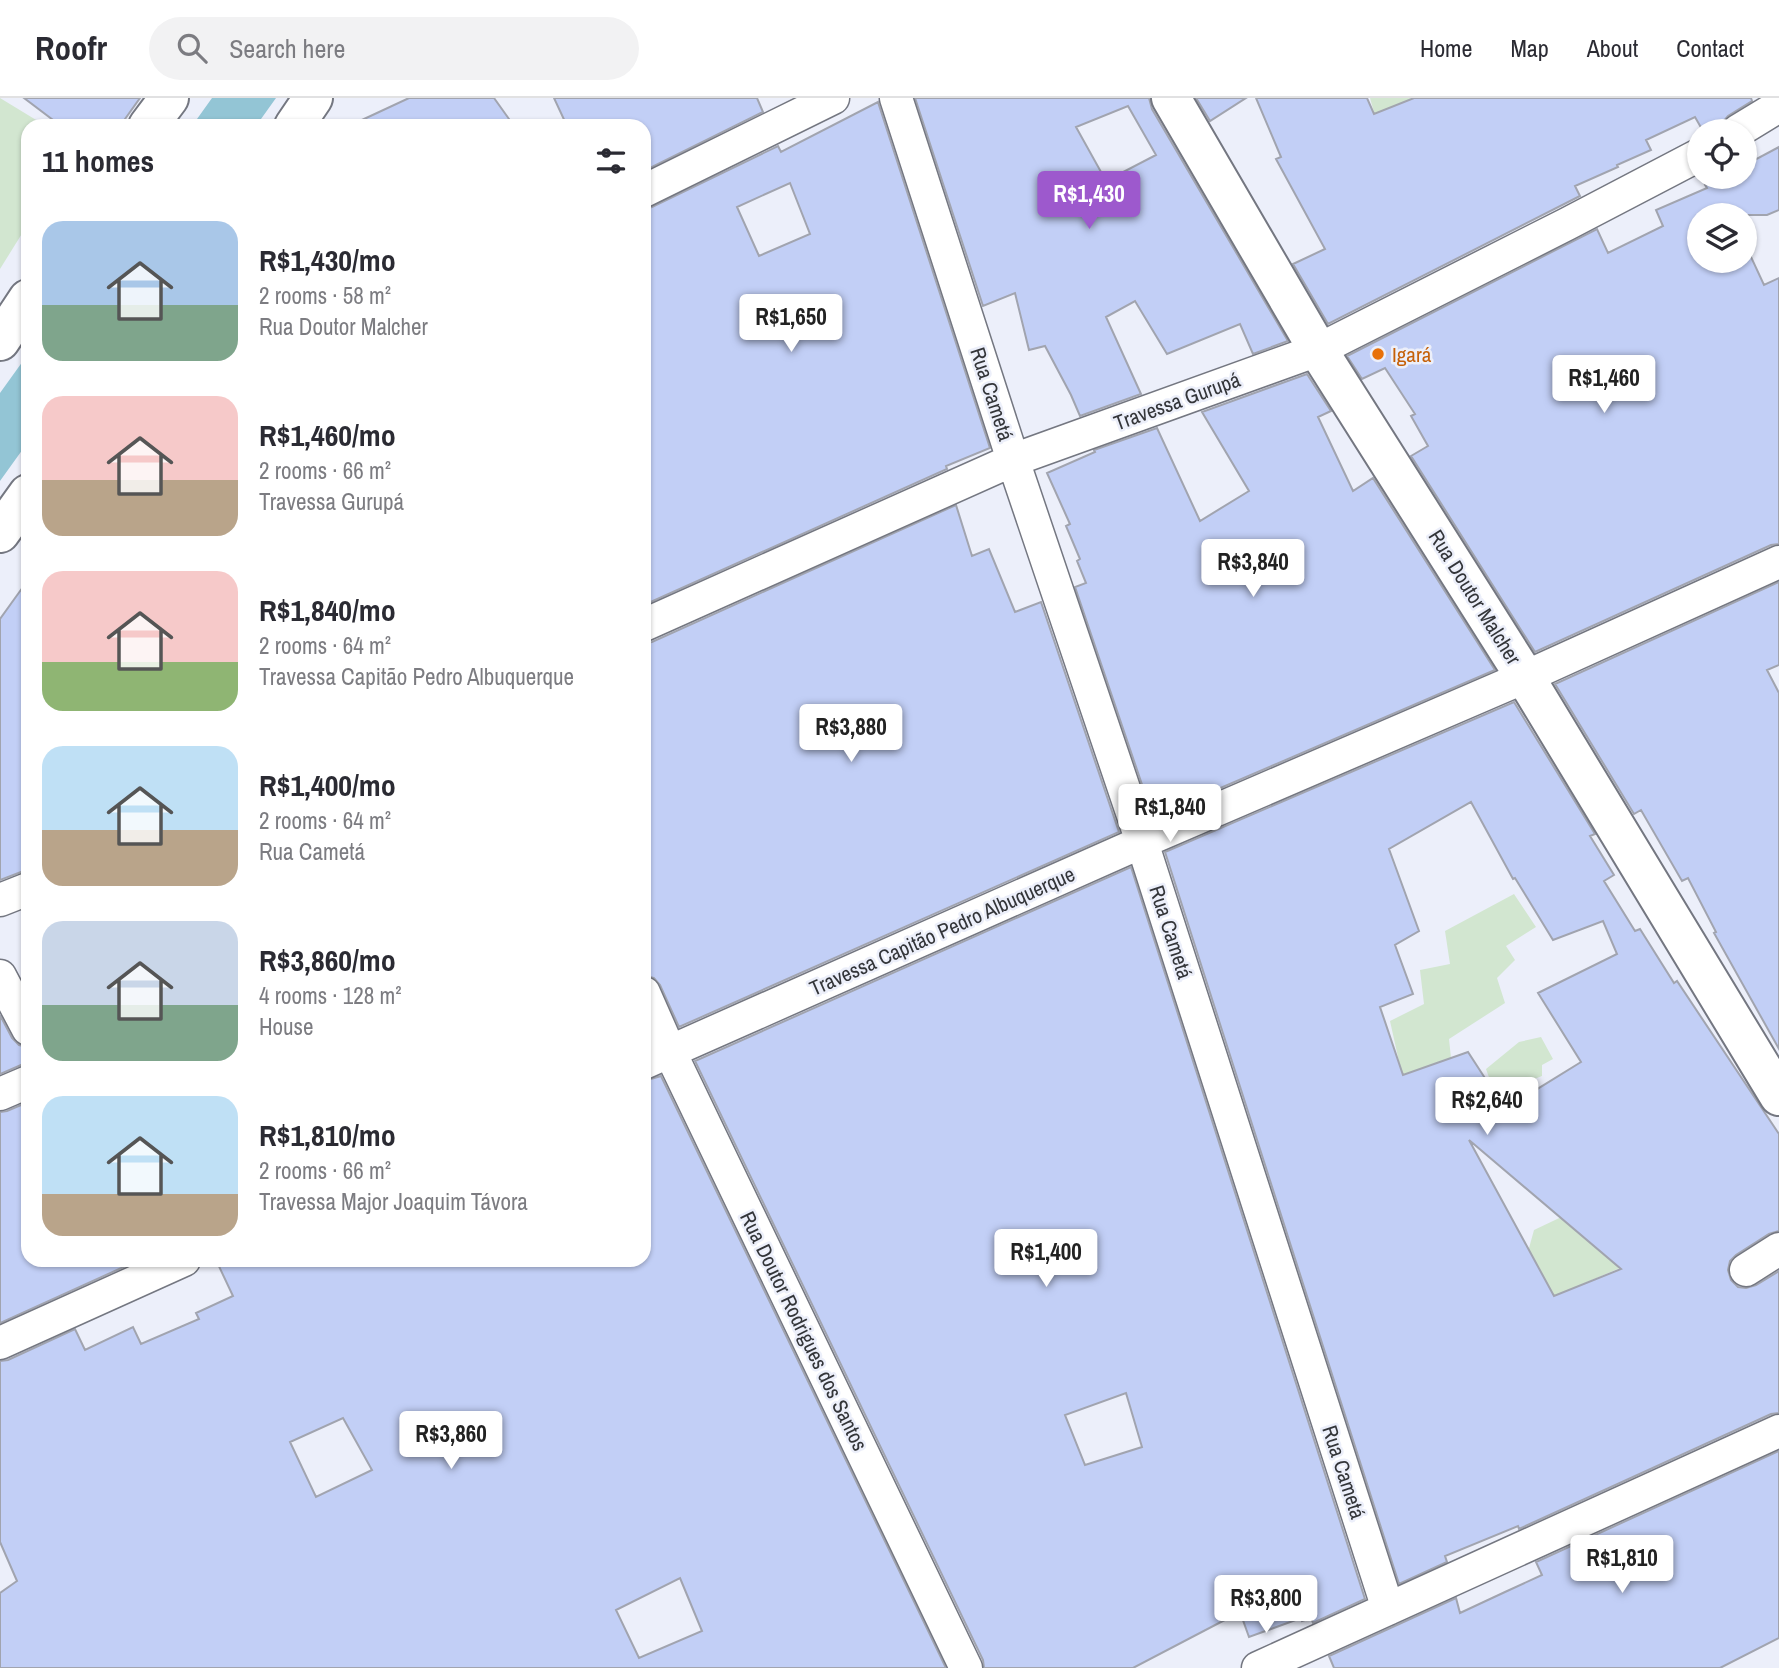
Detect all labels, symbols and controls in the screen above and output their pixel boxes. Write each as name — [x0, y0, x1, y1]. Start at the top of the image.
search box — [149, 17, 639, 80]
text: Roofr — [35, 26, 107, 70]
icon: search — [173, 29, 211, 67]
text: Search here — [229, 31, 345, 66]
text: Home — [1420, 32, 1472, 64]
text: Map — [1510, 32, 1549, 64]
text: About — [1587, 32, 1638, 64]
text: Contact — [1676, 32, 1744, 64]
map controls — [1687, 119, 1757, 273]
button: locate — [1687, 119, 1757, 189]
text: 11 homes — [42, 141, 154, 181]
icon: filters — [592, 142, 630, 180]
pin: R$1,430 — [1024, 172, 1154, 231]
text: R$1,430 — [1053, 178, 1125, 209]
button: layers — [1687, 203, 1757, 273]
text: R$1,430/mo — [259, 240, 396, 280]
icon: home — [98, 249, 182, 333]
text: 2 rooms · 58 m² — [259, 280, 391, 311]
pin: R$1,650 — [726, 294, 856, 354]
text: R$1,650 — [755, 301, 827, 332]
text: Rua Doutor Malcher — [259, 311, 428, 342]
place label: Igará — [1392, 340, 1432, 369]
street label: Rua Cametá — [963, 344, 1021, 445]
marker: Igará — [1370, 346, 1386, 362]
pin: R$1,460 — [1539, 356, 1669, 415]
text: R$1,460 — [1568, 362, 1640, 393]
street label: Travessa Gurupá — [1110, 365, 1245, 437]
text: R$1,460/mo — [259, 415, 396, 455]
icon: home — [98, 424, 182, 508]
text: 2 rooms · 66 m² — [259, 455, 391, 486]
text: Travessa Gurupá — [259, 486, 404, 517]
street label: Rua Doutor Malcher — [1422, 524, 1528, 670]
pin: R$3,840 — [1188, 540, 1318, 599]
text: R$3,840 — [1217, 546, 1289, 577]
text: R$1,840/mo — [259, 590, 396, 630]
icon: home — [98, 599, 182, 683]
text: 2 rooms · 64 m² — [259, 630, 391, 661]
text: Travessa Capitão Pedro Albuquerque — [259, 661, 574, 692]
pin: R$3,880 — [786, 704, 916, 764]
text: R$3,880 — [815, 711, 887, 742]
text: R$1,400/mo — [259, 765, 396, 805]
icon: home — [98, 774, 182, 858]
pin: R$1,840 — [1105, 784, 1235, 844]
text: R$1,840 — [1134, 791, 1206, 822]
text: 2 rooms · 64 m² — [259, 805, 391, 836]
text: Rua Cametá — [259, 836, 365, 867]
street label: Travessa Capitão Pedro Albuquerque — [805, 859, 1079, 1003]
street label: Rua Cametá — [1142, 882, 1200, 983]
text: R$3,860/mo — [259, 940, 396, 980]
icon: home — [98, 949, 182, 1033]
text: 4 rooms · 128 m² — [259, 980, 402, 1011]
text: House — [259, 1011, 314, 1042]
pin: R$2,640 — [1422, 1077, 1552, 1137]
text: R$2,640 — [1451, 1084, 1523, 1115]
text: R$1,810/mo — [259, 1115, 396, 1155]
icon: home — [98, 1124, 182, 1208]
text: 2 rooms · 66 m² — [259, 1155, 391, 1186]
text: Travessa Major Joaquim Távora — [259, 1186, 528, 1217]
street label: Rua Doutor Rodrigues dos Santos — [733, 1206, 875, 1456]
pin: R$1,400 — [981, 1230, 1111, 1289]
text: R$1,400 — [1010, 1236, 1082, 1267]
pin: R$3,860 — [386, 1412, 516, 1471]
text: R$3,860 — [415, 1418, 487, 1449]
street label: Rua Cametá — [1315, 1422, 1373, 1523]
pin: R$1,810 — [1557, 1536, 1687, 1595]
text: R$1,810 — [1586, 1542, 1658, 1573]
pin: R$3,800 — [1201, 1576, 1331, 1635]
text: R$3,800 — [1230, 1582, 1302, 1613]

